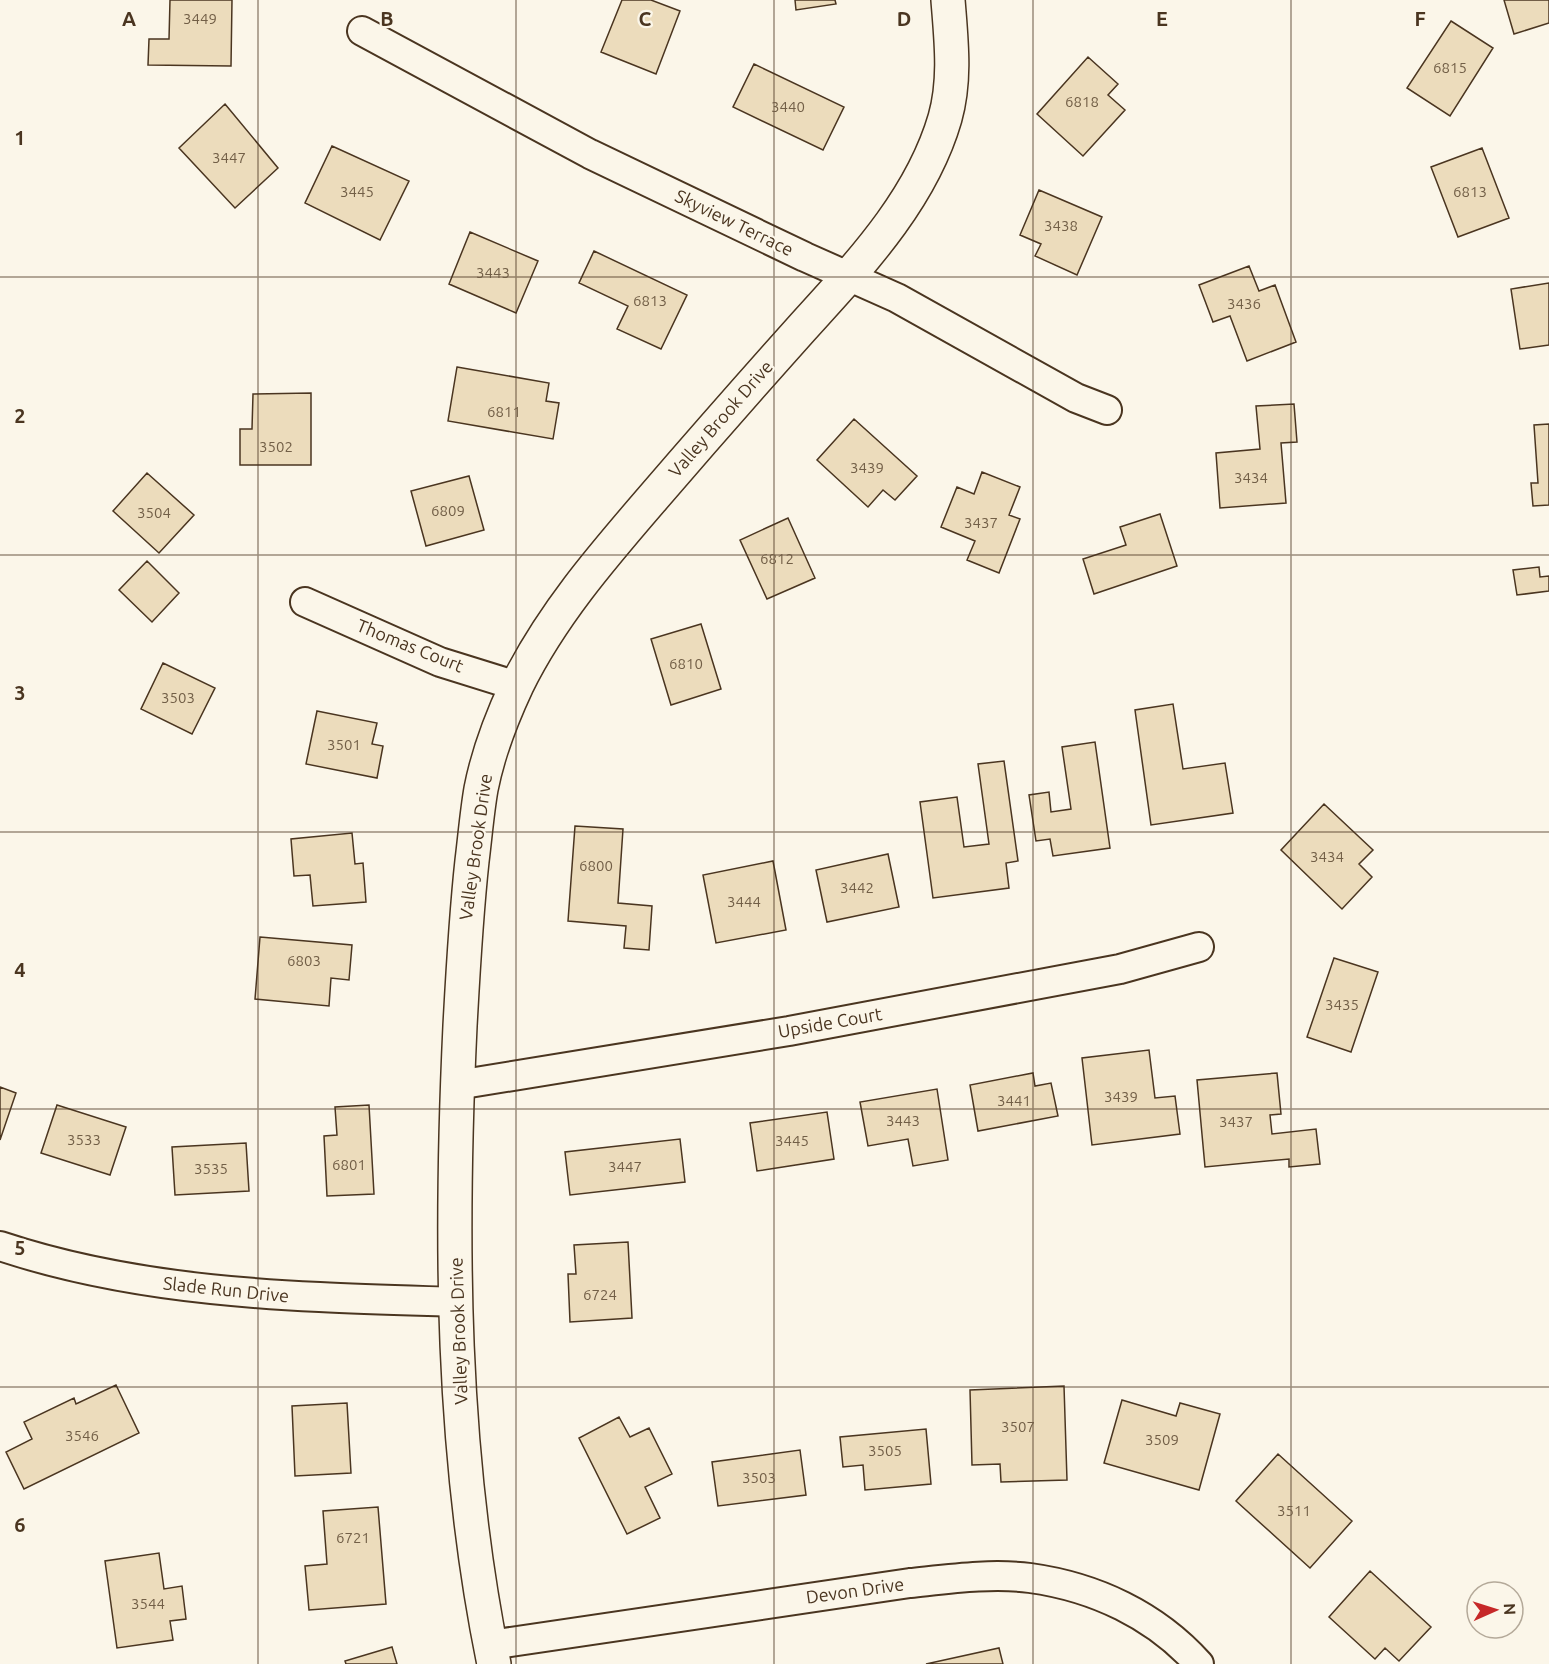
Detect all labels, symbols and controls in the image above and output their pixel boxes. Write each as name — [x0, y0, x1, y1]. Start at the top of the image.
text: A — [122, 7, 136, 30]
text: B — [380, 7, 394, 30]
text: C — [639, 7, 652, 30]
text: D — [897, 7, 911, 30]
text: E — [1156, 7, 1168, 30]
text: F — [1414, 7, 1426, 30]
house number: 3449 — [183, 10, 217, 27]
house number: 6815 — [1433, 59, 1467, 76]
house number: 6818 — [1065, 93, 1099, 110]
house number: 3440 — [771, 98, 805, 115]
text: 1 — [14, 126, 26, 149]
house number: 3447 — [212, 149, 246, 166]
house number: 3445 — [340, 183, 374, 200]
house number: 6813 — [1453, 183, 1487, 200]
street label: Skyview Terrace — [672, 185, 797, 259]
house number: 3438 — [1044, 217, 1078, 234]
house number: 3443 — [476, 264, 510, 281]
house number: 6813 — [633, 292, 667, 309]
house number: 3436 — [1227, 295, 1261, 312]
street label: Valley Brook Drive — [664, 356, 776, 481]
house number: 6811 — [487, 403, 521, 420]
text: 2 — [14, 404, 26, 427]
house number: 3502 — [259, 438, 293, 455]
house number: 3439 — [850, 459, 884, 476]
house number: 3434 — [1234, 469, 1268, 486]
house number: 6809 — [431, 502, 465, 519]
house number: 3504 — [137, 504, 171, 521]
house number: 3437 — [964, 514, 998, 531]
house number: 6812 — [760, 550, 794, 567]
street label: Thomas Court — [354, 615, 467, 676]
house number: 6810 — [669, 655, 703, 672]
text: 3 — [14, 681, 26, 704]
house number: 3503 — [161, 689, 195, 706]
house number: 3501 — [327, 736, 361, 753]
street label: Valley Brook Drive — [455, 772, 495, 921]
house number: 3434 — [1310, 848, 1344, 865]
house number: 6800 — [579, 857, 613, 874]
house number: 3442 — [840, 879, 874, 896]
house number: 3444 — [727, 893, 761, 910]
house number: 6803 — [287, 952, 321, 969]
text: 4 — [14, 958, 26, 981]
house number: 3435 — [1325, 996, 1359, 1013]
street label: Upside Court — [776, 1003, 883, 1041]
house number: 3439 — [1104, 1088, 1138, 1105]
house number: 3441 — [997, 1092, 1031, 1109]
house number: 3443 — [886, 1112, 920, 1129]
house number: 3437 — [1219, 1113, 1253, 1130]
house number: 3533 — [67, 1131, 101, 1148]
house number: 3445 — [775, 1132, 809, 1149]
house number: 6801 — [332, 1156, 366, 1173]
house number: 3447 — [608, 1158, 642, 1175]
house number: 3535 — [194, 1160, 228, 1177]
text: 5 — [14, 1236, 26, 1259]
street label: Valley Brook Drive — [445, 1257, 471, 1405]
street label: Slade Run Drive — [162, 1272, 290, 1306]
house number: 6724 — [583, 1286, 617, 1303]
house number: 3507 — [1001, 1418, 1035, 1435]
house number: 3546 — [65, 1427, 99, 1444]
house number: 3509 — [1145, 1431, 1179, 1448]
house number: 3505 — [868, 1442, 902, 1459]
house number: 3503 — [742, 1469, 776, 1486]
house number: 3511 — [1277, 1502, 1311, 1519]
text: 6 — [14, 1513, 26, 1536]
house number: 6721 — [336, 1529, 370, 1546]
street label: Devon Drive — [805, 1573, 905, 1607]
north arrow — [1465, 1580, 1525, 1640]
house number: 3544 — [131, 1595, 165, 1612]
text: N — [1501, 1603, 1519, 1616]

